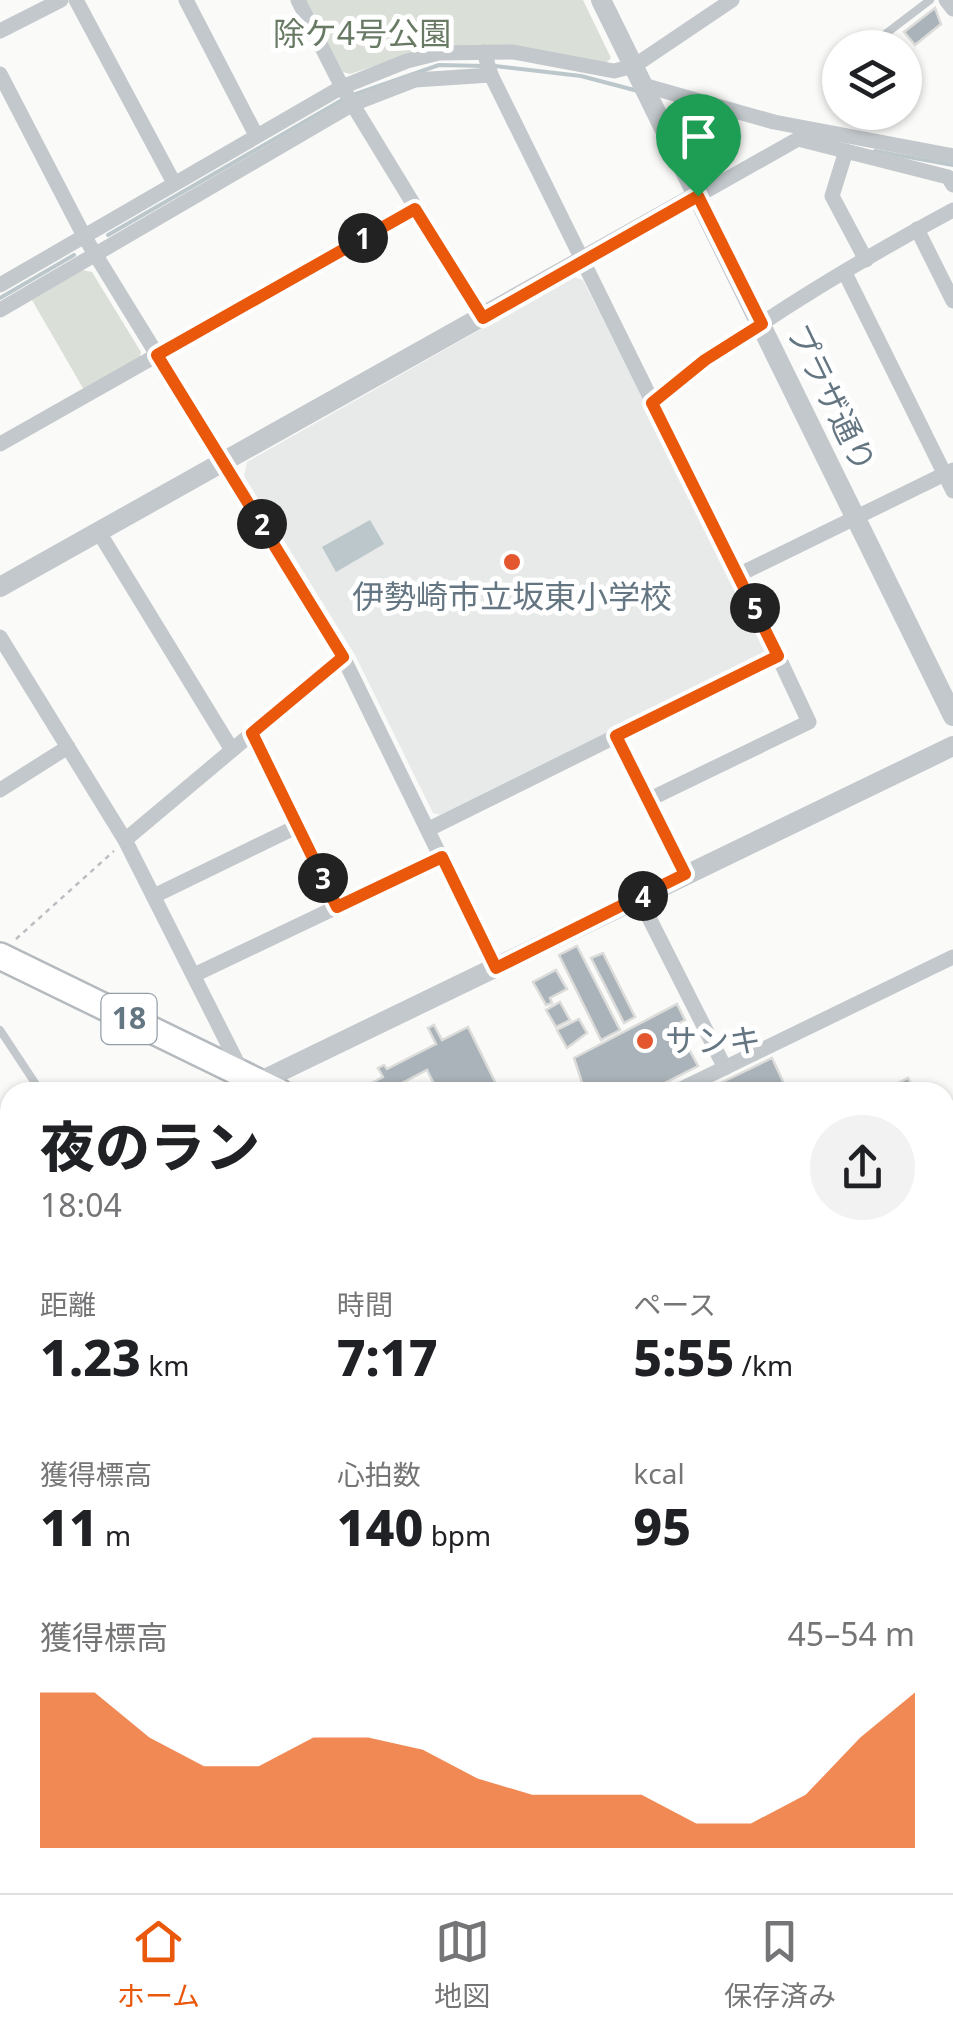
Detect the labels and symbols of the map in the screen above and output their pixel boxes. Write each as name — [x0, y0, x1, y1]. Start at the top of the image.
park label: 除ケ4号公園 — [273, 11, 451, 54]
pin — [656, 94, 741, 197]
pin: 1 — [338, 213, 388, 263]
street label: プラザ通り — [778, 316, 887, 479]
pin: 2 — [237, 499, 287, 549]
marker: 伊勢崎市立坂東小学校 — [501, 551, 523, 573]
place label: 伊勢崎市立坂東小学校 — [352, 574, 672, 617]
pin: 5 — [730, 583, 780, 633]
pin: 3 — [298, 853, 348, 903]
pin: 4 — [618, 871, 668, 921]
road number: 18 — [102, 994, 156, 1044]
place label: サンキ — [665, 1018, 761, 1061]
marker: サンキ — [634, 1030, 656, 1052]

